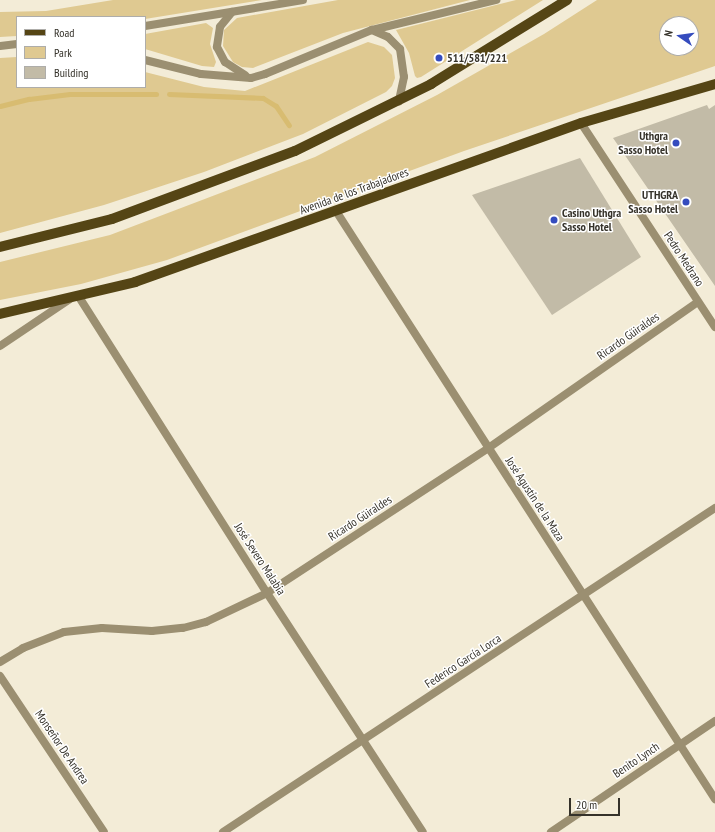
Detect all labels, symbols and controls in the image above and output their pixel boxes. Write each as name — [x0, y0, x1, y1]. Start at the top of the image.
legend — [16, 16, 146, 88]
north arrow — [659, 16, 699, 56]
text: Road — [54, 25, 74, 40]
text: N — [661, 29, 676, 38]
text: Park — [54, 45, 72, 60]
place label: 511/581/221 — [447, 51, 507, 65]
marker: 511/581/221 — [434, 53, 444, 63]
text: Building — [54, 65, 89, 80]
place label: Uthgra Sasso Hotel — [618, 129, 668, 157]
marker: Uthgra Sasso Hotel — [671, 138, 681, 148]
street label: Avenida de los Trabajadores — [297, 165, 411, 217]
place label: UTHGRA Sasso Hotel — [628, 188, 678, 216]
marker: UTHGRA Sasso Hotel — [681, 197, 691, 207]
place label: Casino Uthgra Sasso Hotel — [562, 206, 621, 234]
marker: Casino Uthgra Sasso Hotel — [549, 215, 559, 225]
street label: Pedro Medrano — [661, 229, 707, 289]
street label: Ricardo Güiraldes — [594, 309, 662, 363]
street label: José Agustín de la Maza — [502, 454, 568, 544]
street label: Ricardo Güiraldes — [326, 492, 394, 544]
street label: José Severo Malabia — [231, 520, 289, 598]
street label: Federico García Lorca — [422, 631, 504, 691]
street label: Monseñor De Andrea — [32, 707, 92, 787]
street label: Benito Lynch — [610, 739, 662, 781]
scale bar — [571, 790, 622, 816]
text: 20 m — [576, 797, 597, 812]

